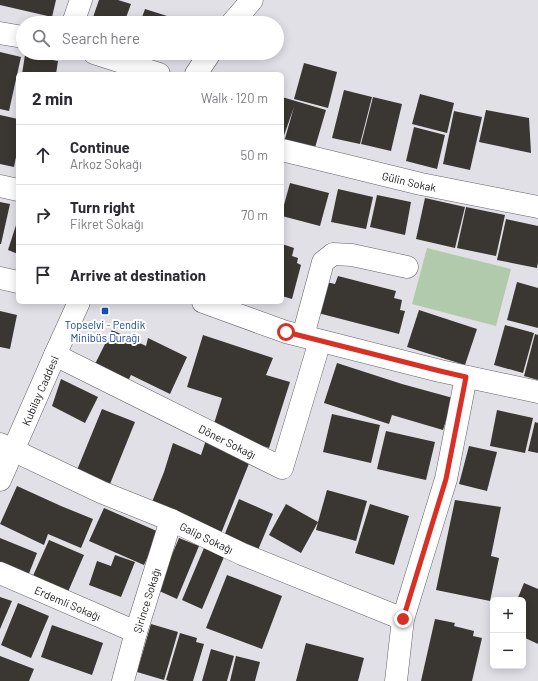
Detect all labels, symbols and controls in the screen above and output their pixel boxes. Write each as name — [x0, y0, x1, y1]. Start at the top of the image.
search box — [16, 16, 284, 60]
icon: search — [30, 27, 52, 49]
text: Search here — [62, 29, 140, 47]
text: 2 min — [32, 88, 73, 108]
text: Walk · 120 m — [201, 90, 268, 106]
text: Continue — [70, 138, 130, 156]
icon: ahead — [32, 144, 54, 166]
text: 50 m — [241, 147, 268, 163]
text: Arkoz Sokağı — [70, 156, 142, 172]
street label: Gülin Sokak — [381, 168, 438, 193]
text: Turn right — [70, 198, 135, 216]
icon: right — [32, 204, 54, 226]
text: 70 m — [241, 207, 268, 223]
text: Fikret Sokağı — [70, 216, 143, 232]
icon: arrive — [32, 264, 54, 286]
text: Arrive at destination — [70, 266, 206, 284]
marker: Topselvi - Pendik Minibüs Durağı — [100, 306, 110, 316]
place label: Topselvi - Pendik Minibüs Durağı — [65, 318, 146, 344]
route start — [277, 323, 295, 341]
street label: Kubilay Caddesi — [18, 353, 61, 427]
street label: Döner Sokağı — [197, 421, 259, 461]
street label: Galip Sokağı — [178, 519, 236, 555]
street label: Şirince Sokağı — [130, 566, 162, 634]
street label: Erdemli Sokağı — [33, 582, 103, 623]
map controls — [490, 597, 526, 669]
button: + — [490, 597, 526, 633]
route end — [394, 610, 412, 628]
button: − — [490, 633, 526, 669]

